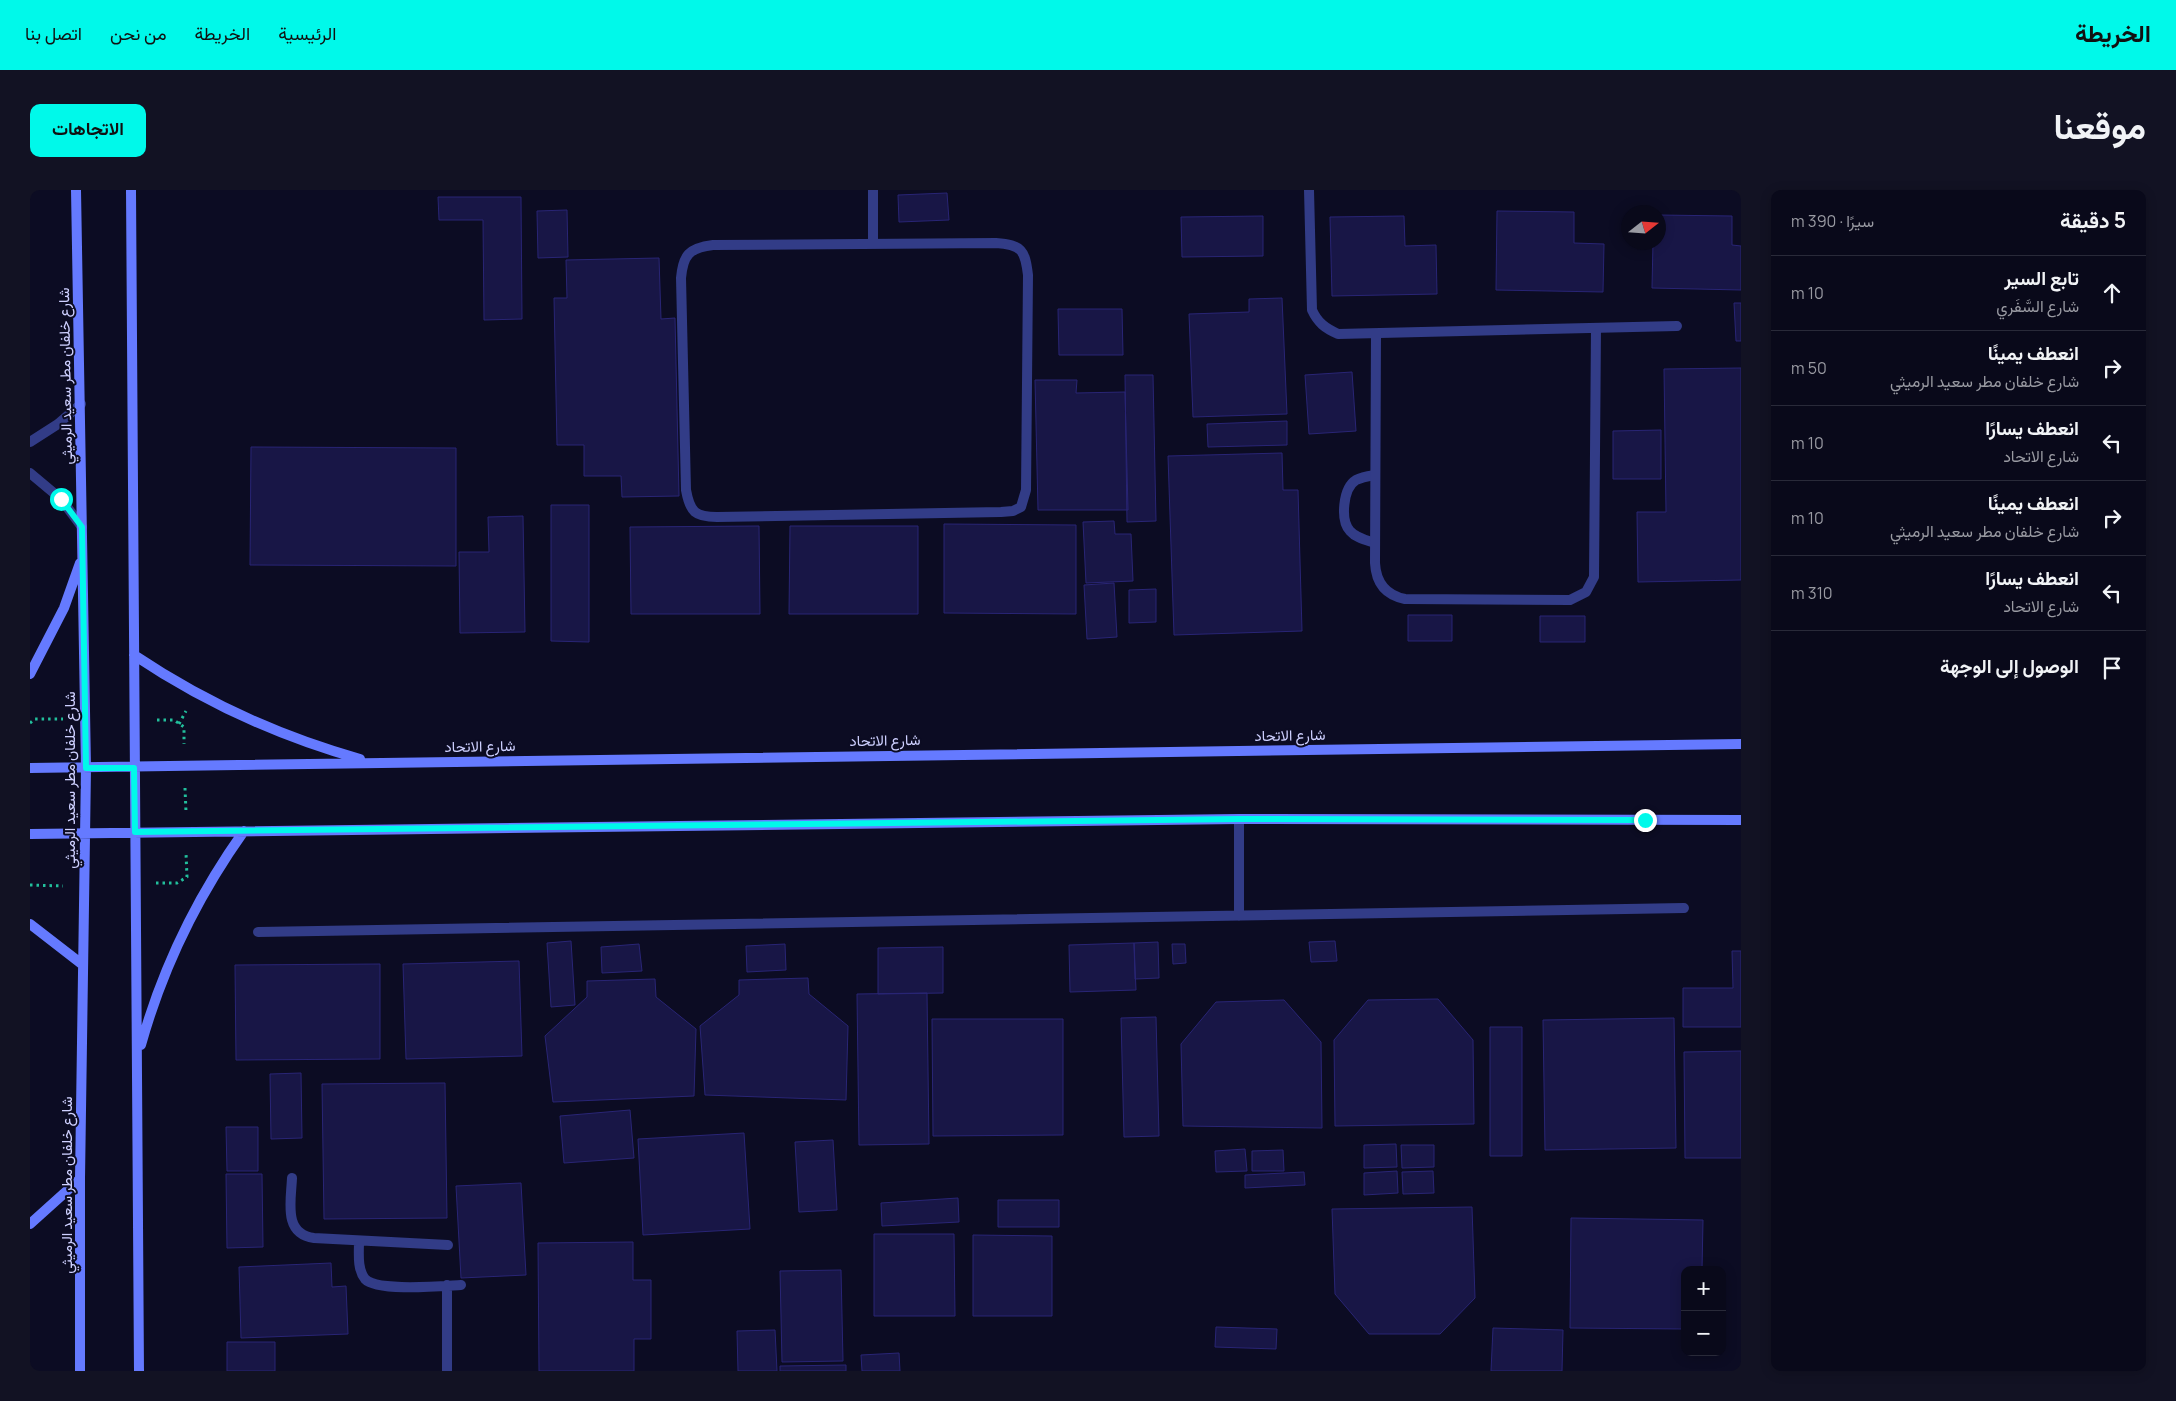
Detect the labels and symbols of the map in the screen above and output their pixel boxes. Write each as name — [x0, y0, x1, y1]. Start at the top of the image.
north arrow — [1621, 205, 1666, 250]
street label: شارع خلفان مطر سعيد الرميثي — [53, 287, 80, 465]
route start — [50, 488, 73, 511]
street label: شارع خلفان مطر سعيد الرميثي — [59, 691, 83, 869]
street label: شارع الاتحاد — [1254, 724, 1326, 747]
street label: شارع الاتحاد — [849, 729, 921, 752]
street label: شارع الاتحاد — [444, 735, 516, 758]
route end — [1634, 809, 1657, 832]
street label: شارع خلفان مطر سعيد الرميثي — [56, 1096, 80, 1274]

